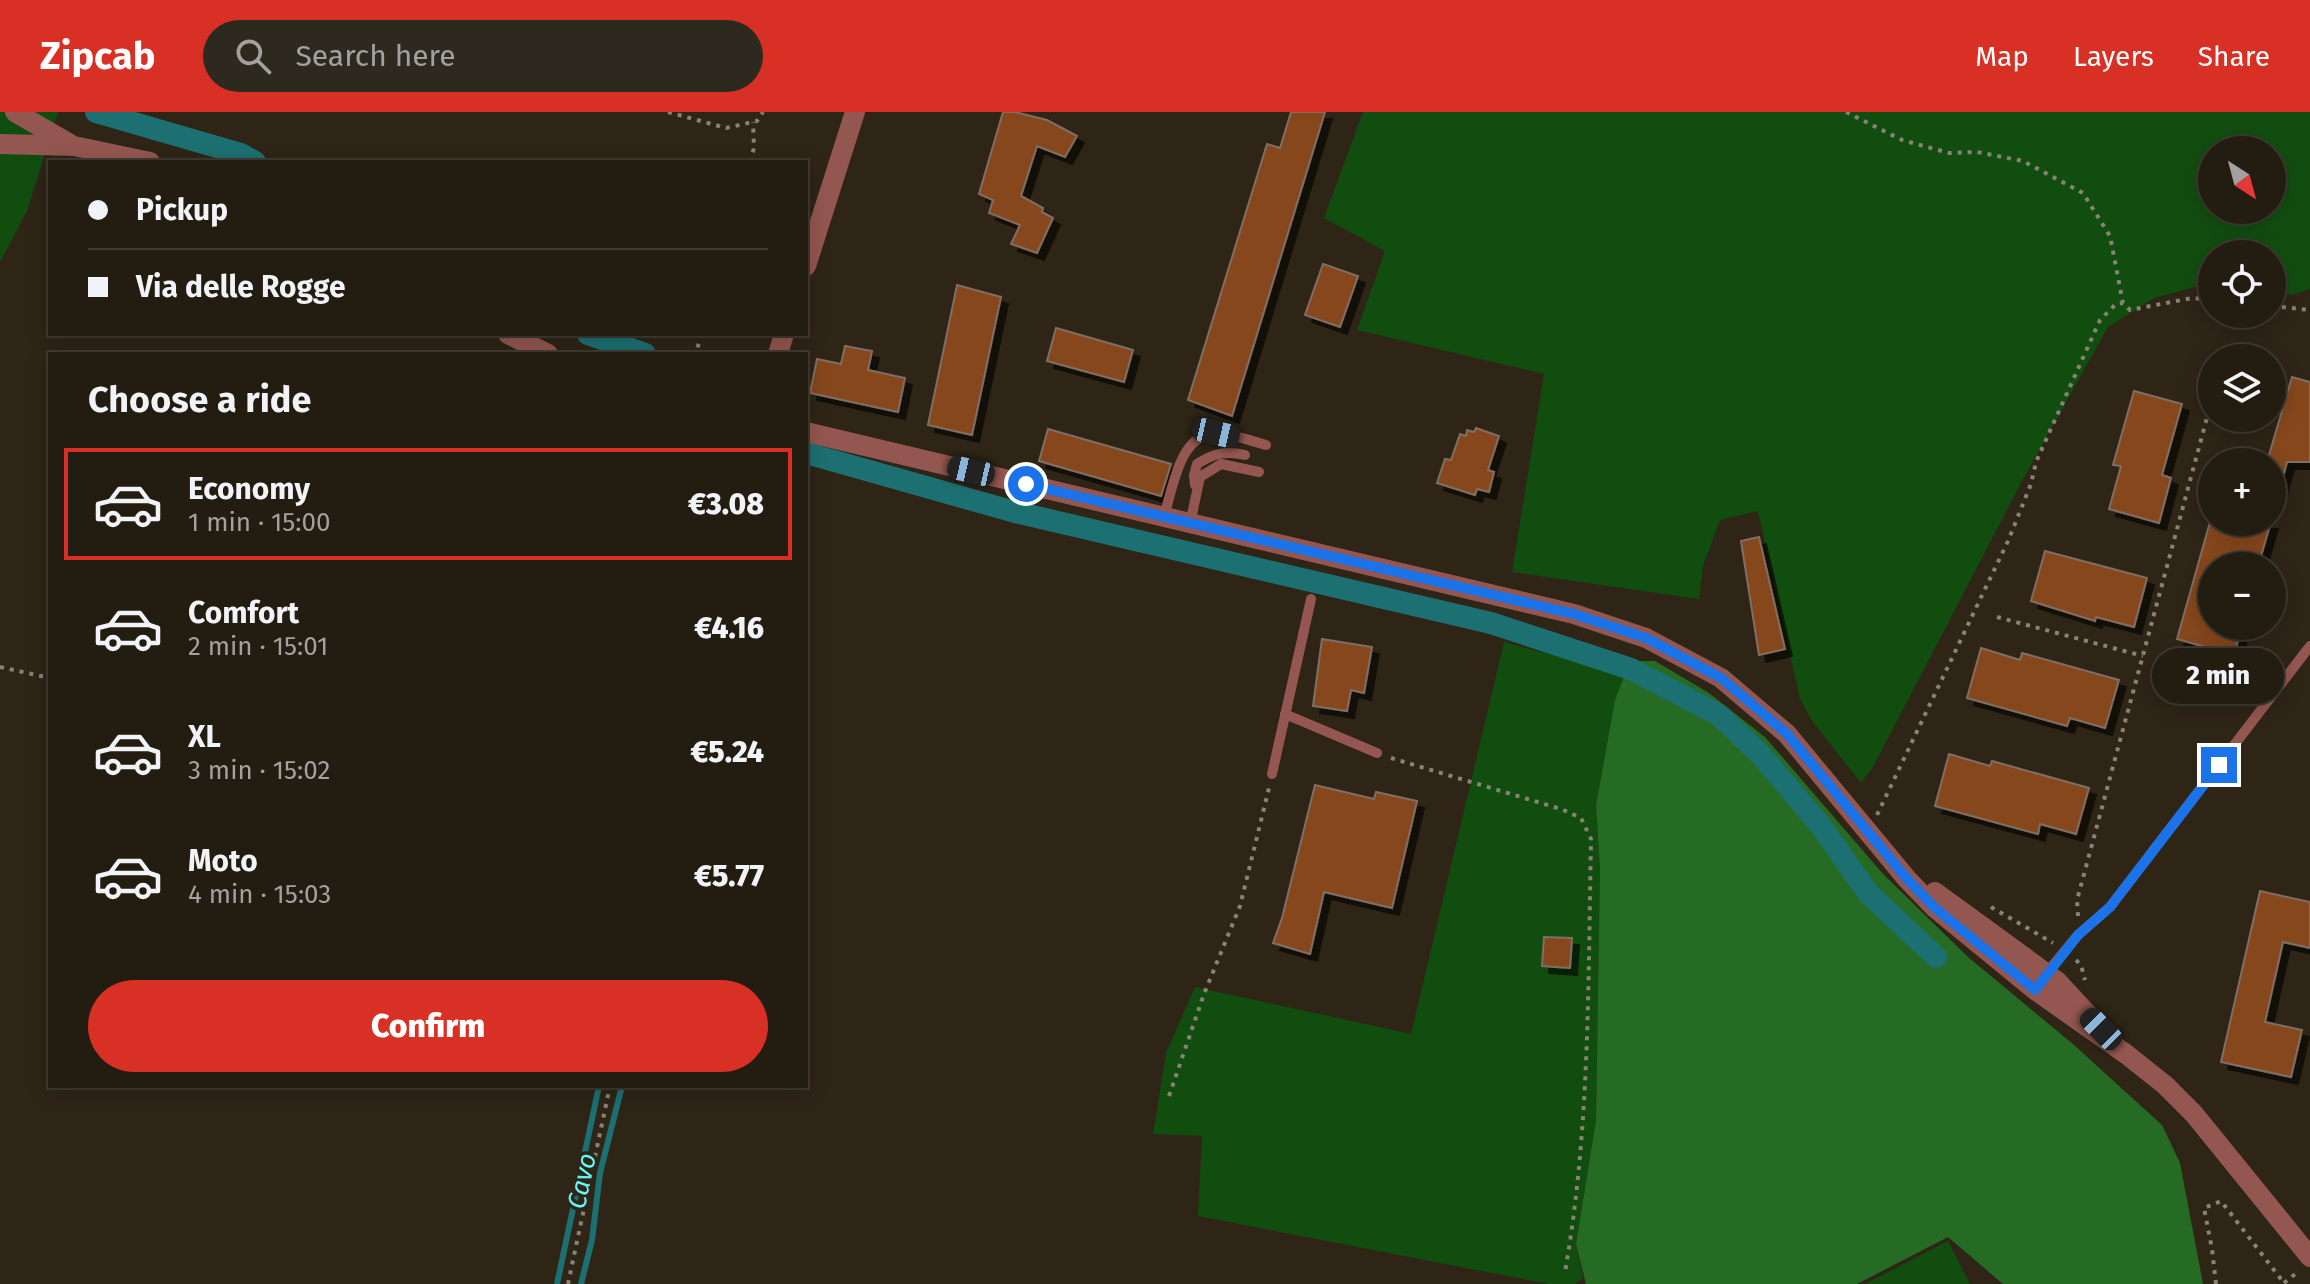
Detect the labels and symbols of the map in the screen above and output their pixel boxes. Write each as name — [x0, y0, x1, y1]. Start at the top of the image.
north arrow — [2198, 136, 2286, 224]
car — [1190, 416, 1242, 450]
car — [945, 454, 997, 488]
route start — [1008, 466, 1044, 502]
callout: 2 min — [2153, 649, 2285, 705]
route end — [2201, 747, 2237, 783]
car — [2076, 1004, 2126, 1054]
water label: Cavo — [561, 1150, 603, 1212]

